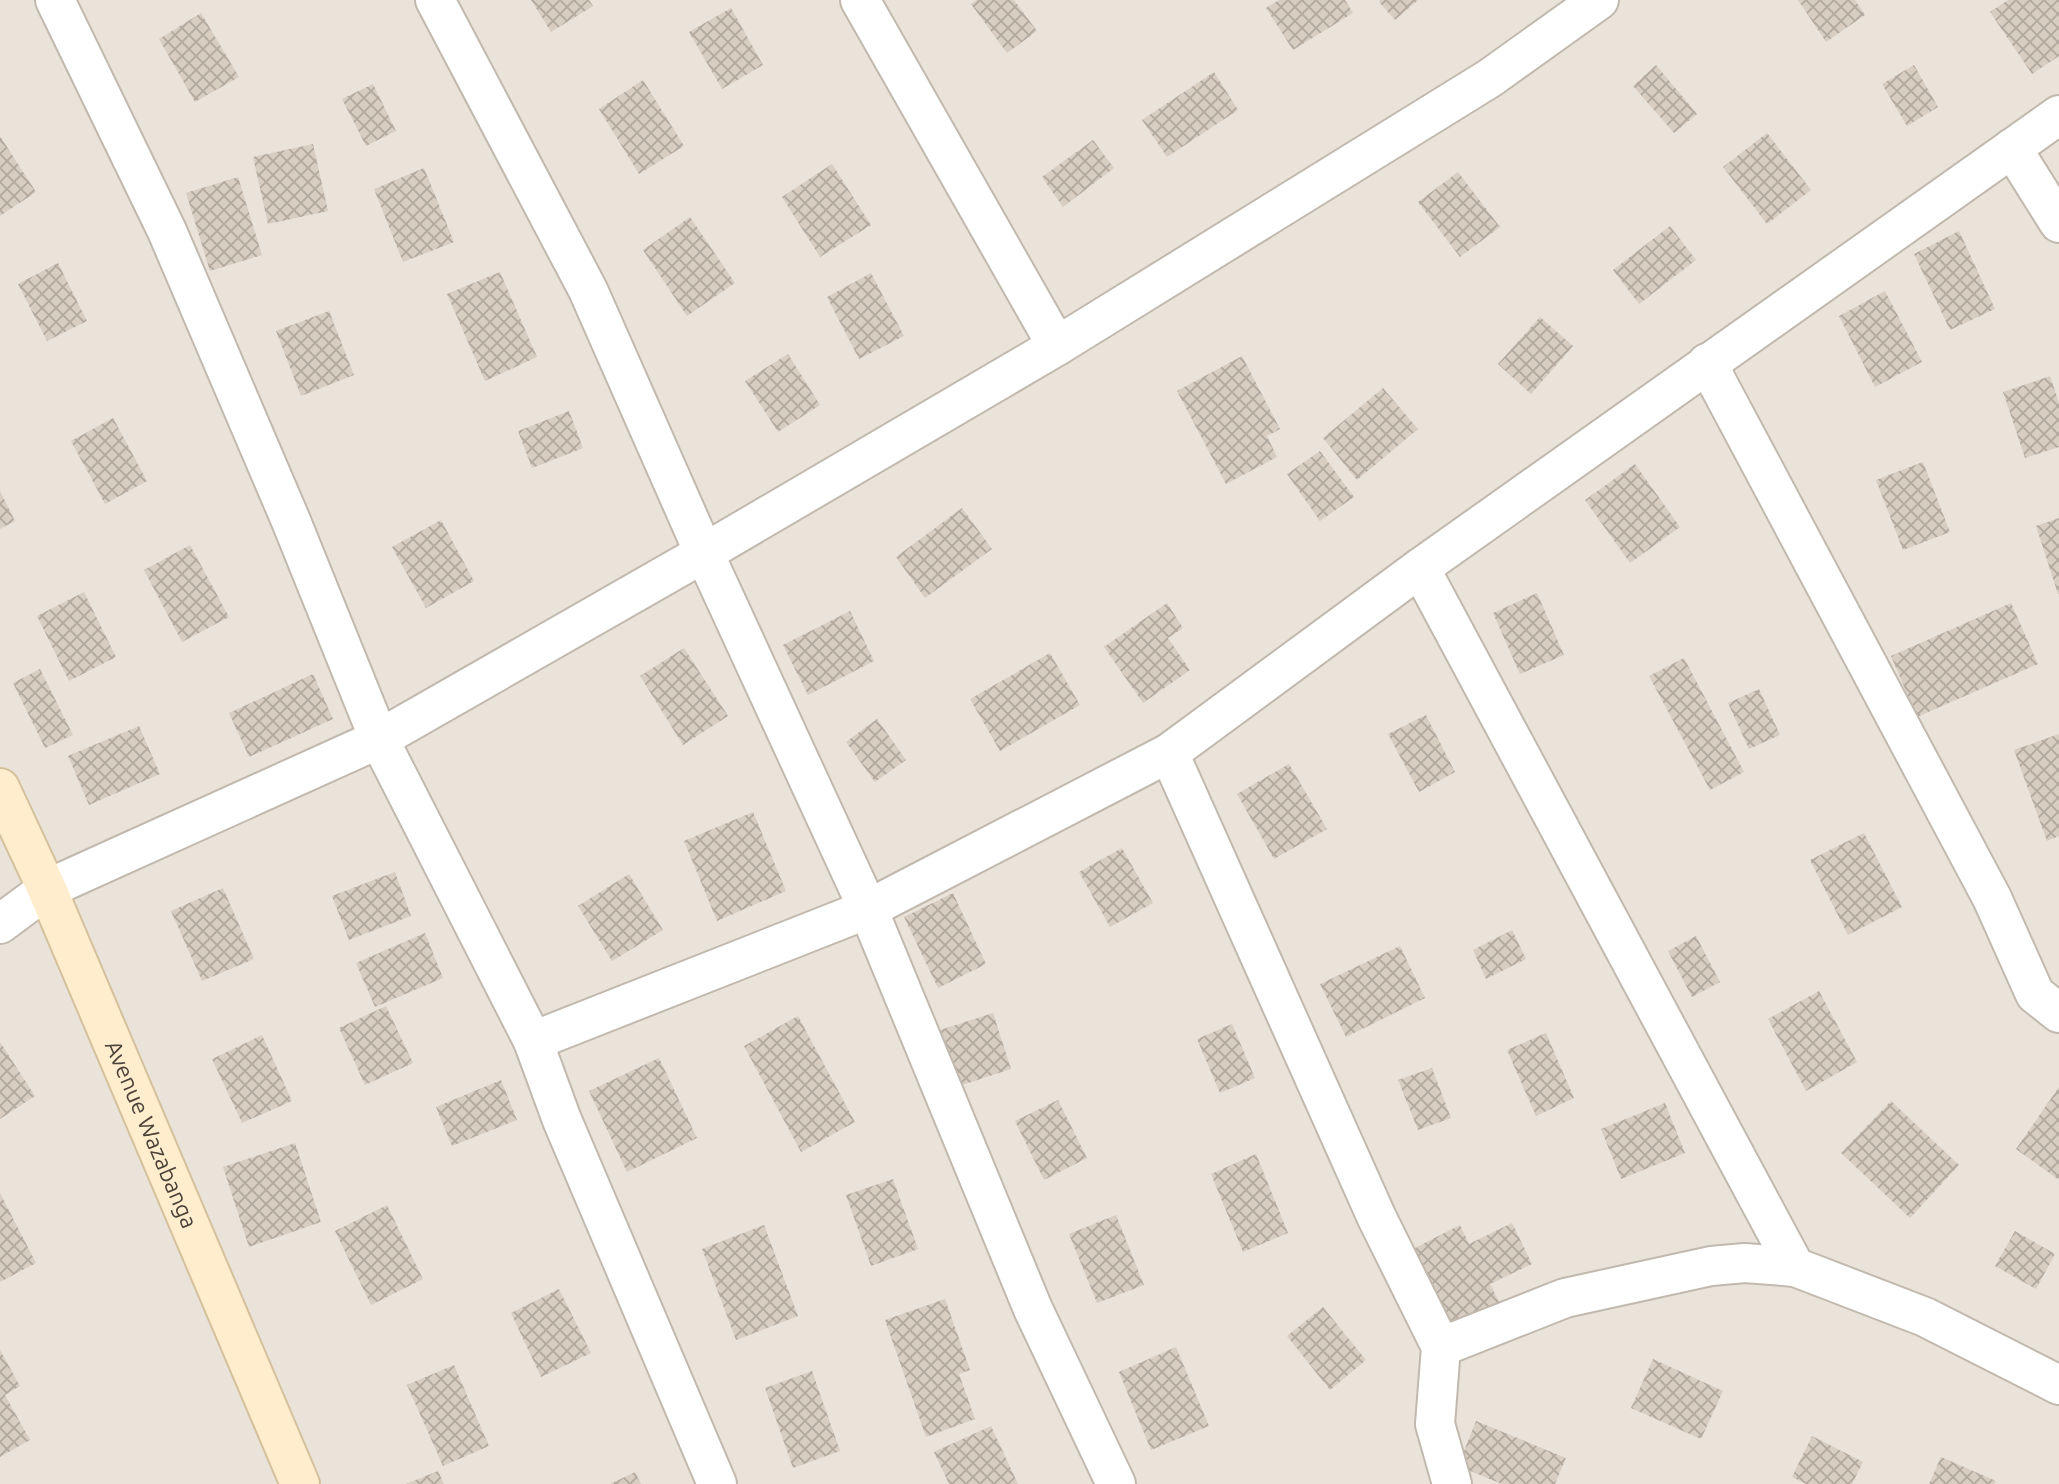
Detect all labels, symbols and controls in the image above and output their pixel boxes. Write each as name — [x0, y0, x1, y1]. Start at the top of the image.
street label: Avenue Wazabanga — [101, 1037, 203, 1232]

